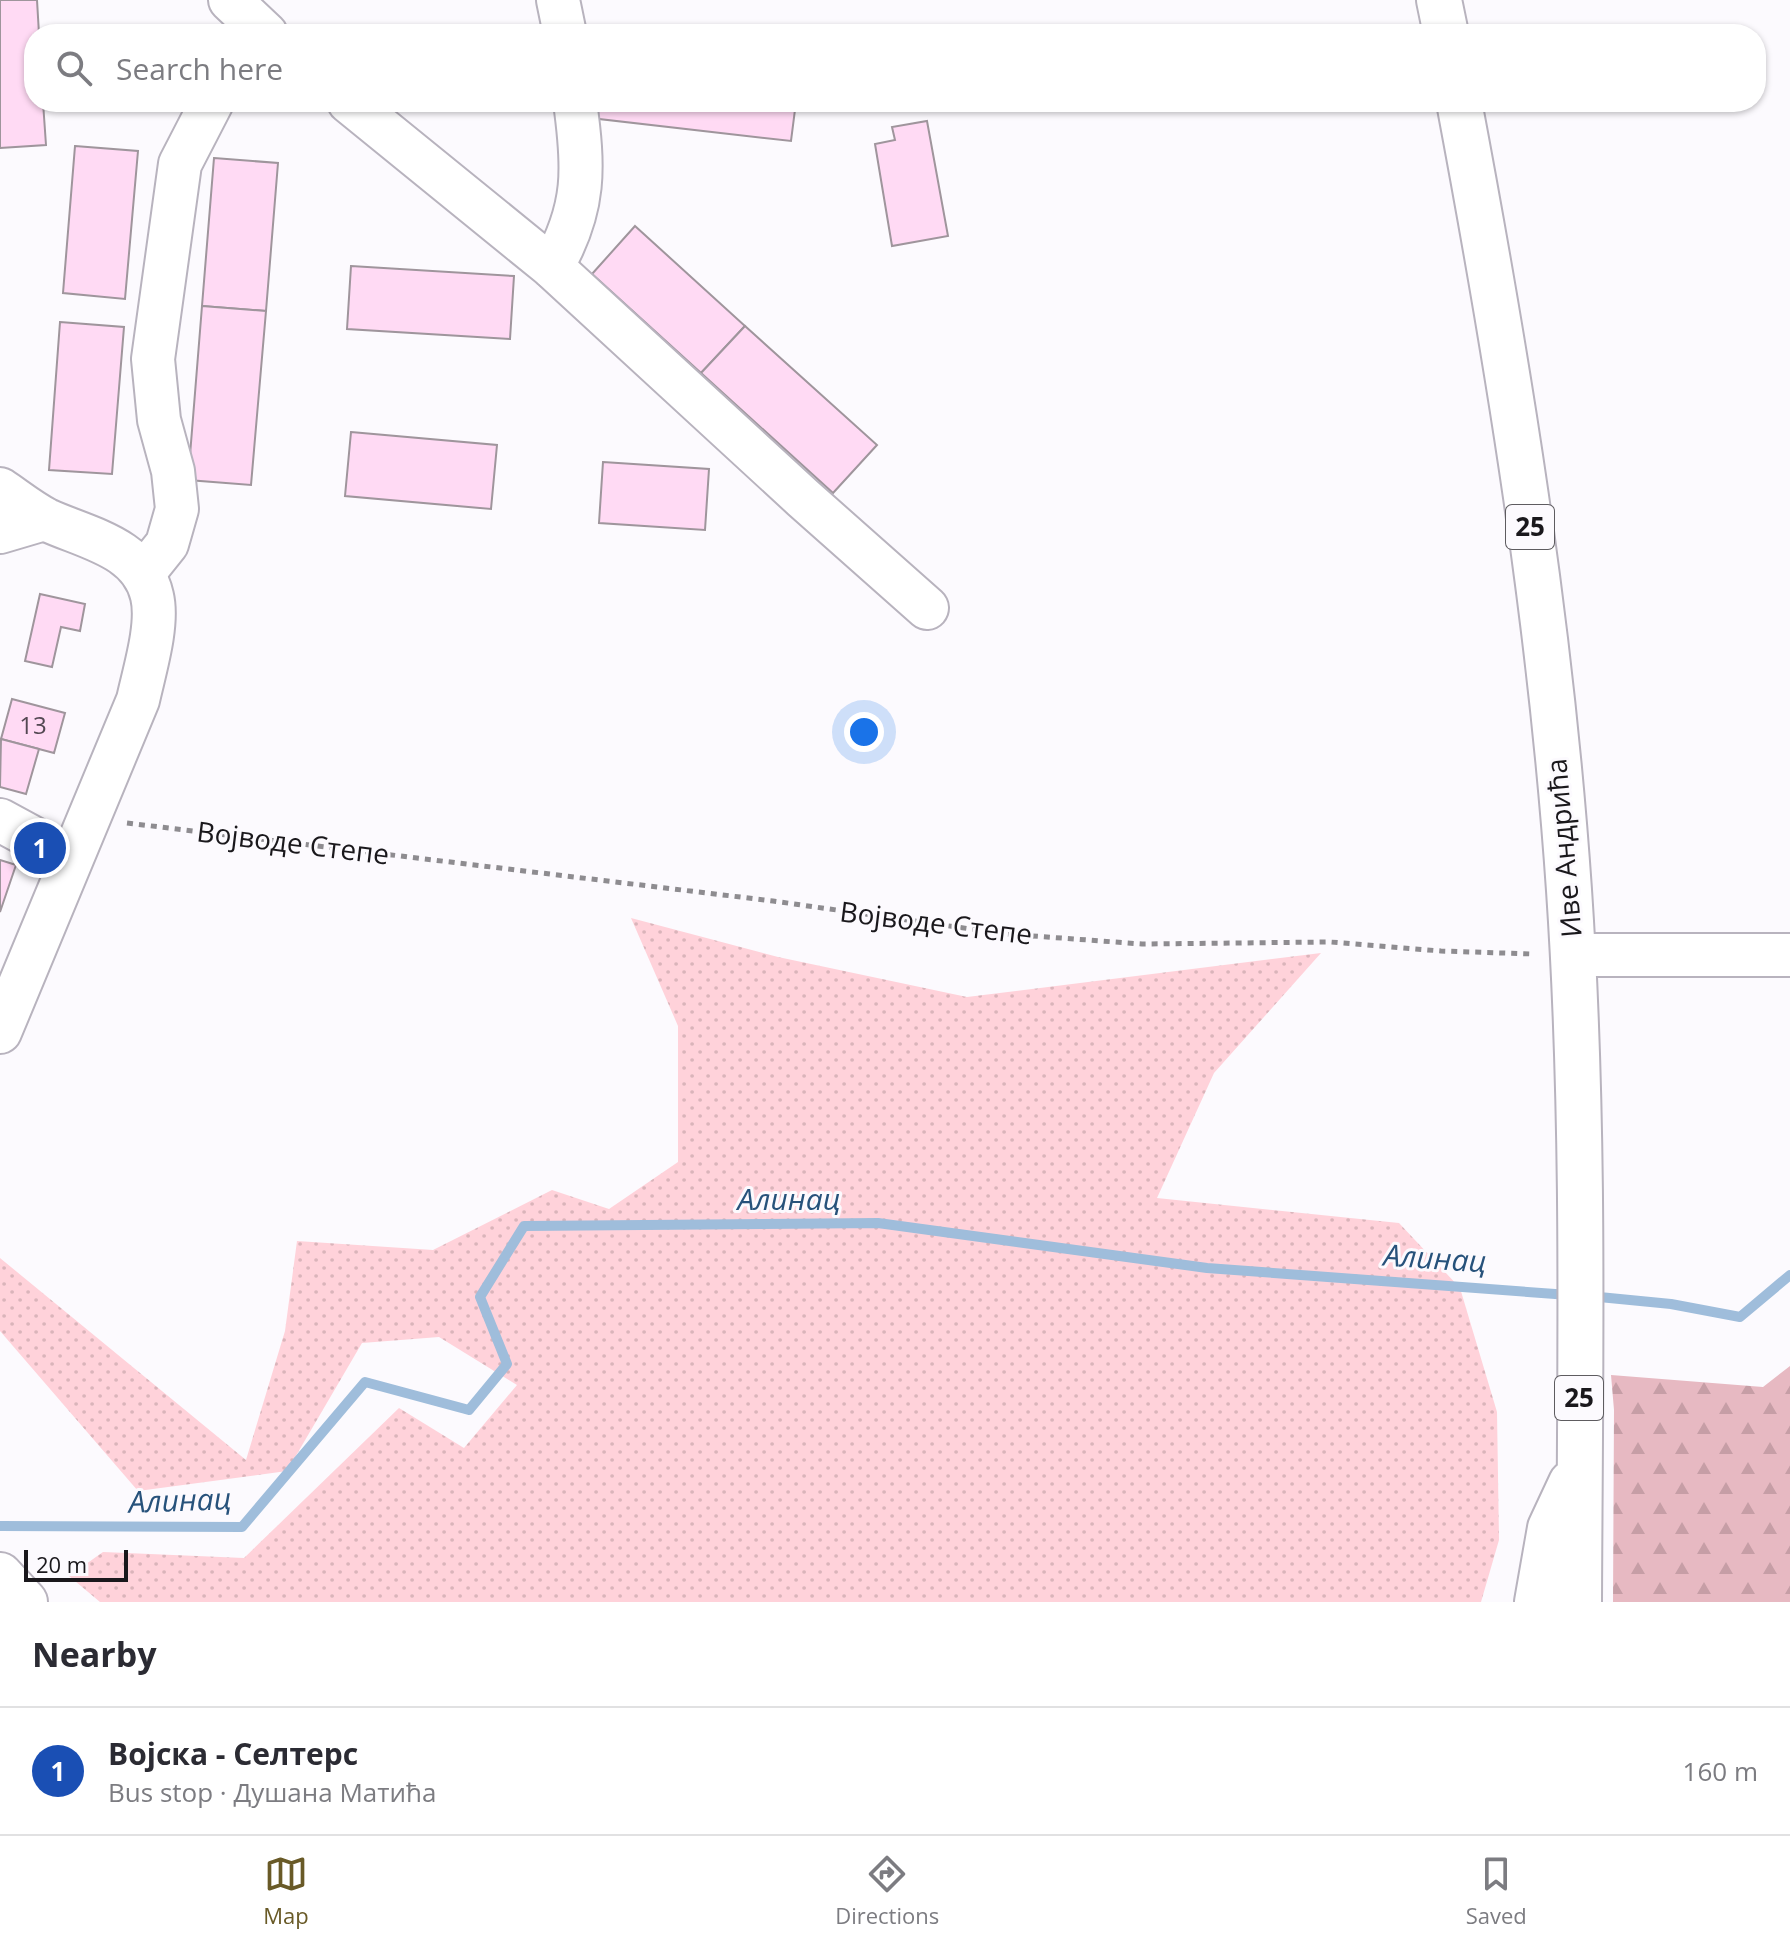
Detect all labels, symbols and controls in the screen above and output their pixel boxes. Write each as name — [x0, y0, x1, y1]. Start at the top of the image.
search box — [24, 24, 1766, 112]
icon: search — [52, 46, 96, 90]
text: Search here — [116, 48, 283, 89]
road number: 25 — [1506, 505, 1554, 549]
house number: 13 — [19, 708, 47, 741]
your location — [844, 712, 884, 752]
street label: Иве Андрића — [1536, 757, 1590, 939]
street label: Војводе Степе — [195, 811, 392, 873]
pin: 1 — [14, 818, 66, 878]
street label: Војводе Степе — [838, 891, 1035, 953]
water label: Алинац — [736, 1178, 840, 1219]
water label: Алинац — [1380, 1233, 1488, 1282]
road number: 25 — [1555, 1376, 1603, 1420]
water label: Алинац — [126, 1477, 232, 1522]
scale bar — [24, 1546, 128, 1582]
text: 20 m — [36, 1549, 87, 1579]
text: Nearby — [32, 1631, 157, 1677]
text: Војска - Селтерс — [108, 1733, 358, 1774]
text: 1 — [51, 1753, 65, 1789]
text: 160 m — [1683, 1753, 1758, 1789]
text: Bus stop · Душана Матића — [108, 1774, 436, 1810]
tab: Map — [263, 1852, 309, 1930]
tab: Directions — [835, 1852, 939, 1930]
tab: Saved — [1466, 1852, 1527, 1930]

